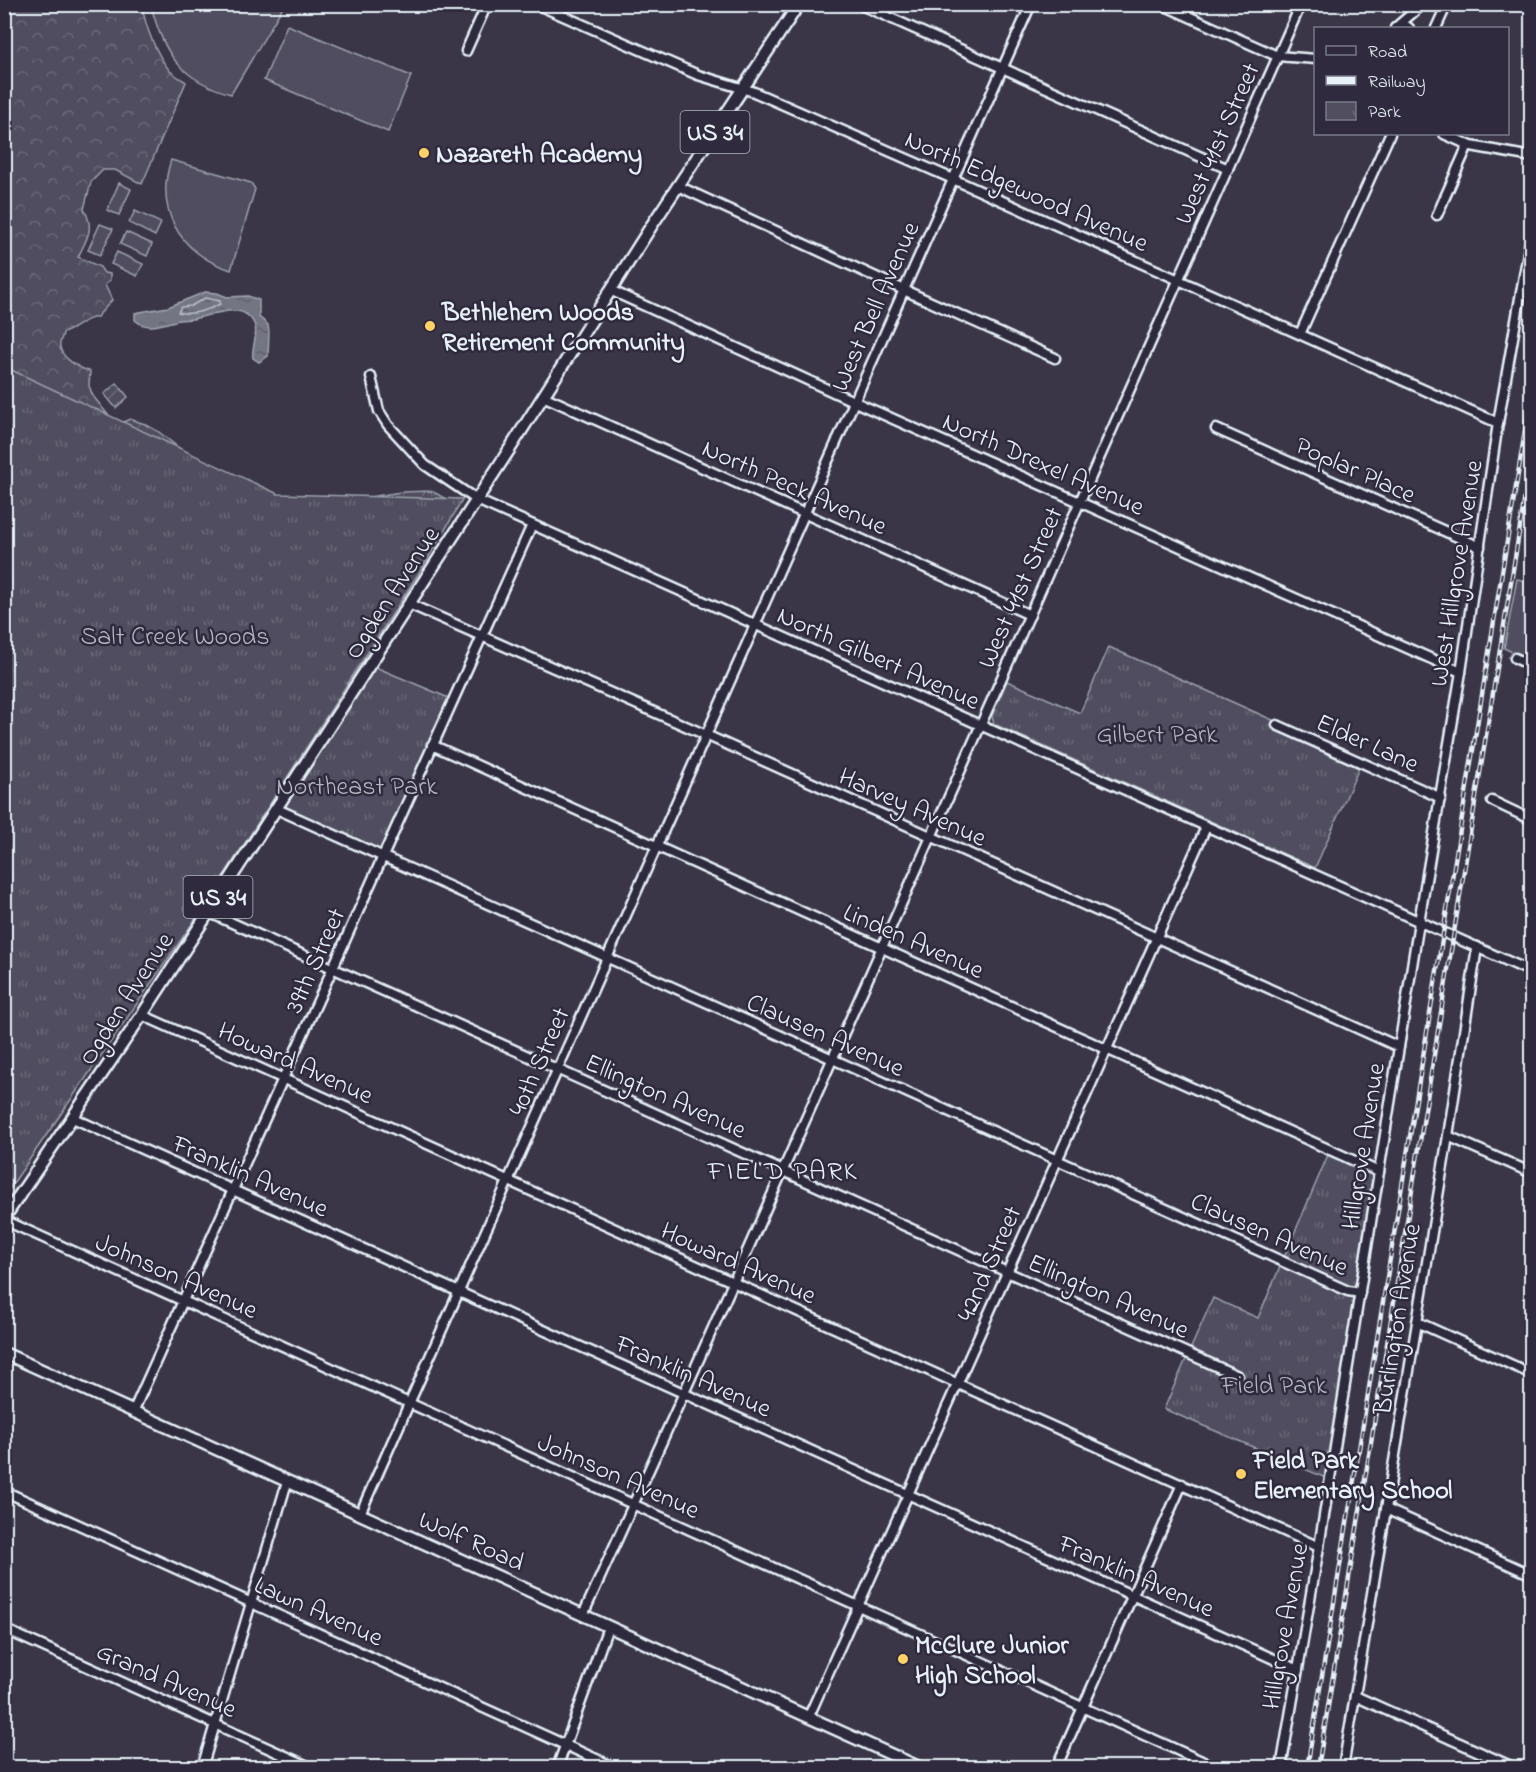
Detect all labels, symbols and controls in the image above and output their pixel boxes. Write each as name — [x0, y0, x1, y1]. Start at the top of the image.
legend — [1314, 27, 1509, 135]
text: Road — [1368, 40, 1407, 66]
street label: West 41st Street — [1166, 57, 1271, 231]
text: Railway — [1368, 70, 1425, 96]
text: Park — [1368, 100, 1401, 126]
road number: US 34 — [680, 111, 750, 153]
street label: North Edgewood Avenue — [898, 122, 1154, 264]
place label: Nazareth Academy — [436, 137, 642, 175]
marker: Nazareth Academy — [417, 146, 431, 160]
street label: West Bell Avenue — [822, 216, 931, 398]
place label: Bethlehem Woods Retirement Community — [441, 295, 685, 363]
marker: Bethlehem Woods Retirement Community — [423, 319, 437, 333]
street label: North Drexel Avenue — [936, 404, 1150, 527]
street label: Poplar Place — [1288, 428, 1421, 515]
street label: North Peck Avenue — [695, 431, 893, 547]
street label: West Hillgrove Avenue — [1421, 457, 1495, 689]
street label: West 41st Street — [969, 501, 1074, 675]
street label: Ogden Avenue — [336, 519, 451, 668]
street label: North Gilbert Avenue — [770, 598, 986, 722]
park label: Salt Creek Woods — [81, 619, 269, 657]
street label: Elder Lane — [1309, 705, 1425, 784]
park label: Gilbert Park — [1096, 717, 1218, 755]
street label: Harvey Avenue — [832, 759, 992, 858]
park label: Northeast Park — [276, 769, 438, 807]
road number: US 34 — [184, 876, 252, 918]
street label: Linden Avenue — [836, 895, 990, 991]
street label: 39th Street — [277, 902, 357, 1020]
street label: Ogden Avenue — [70, 925, 185, 1074]
street label: Clausen Avenue — [740, 985, 910, 1089]
street label: 40th Street — [500, 1002, 582, 1123]
street label: Howard Avenue — [211, 1013, 379, 1116]
street label: Ellington Avenue — [578, 1045, 752, 1150]
street label: Hillgrove Avenue — [1333, 1060, 1397, 1233]
street label: Franklin Avenue — [165, 1126, 334, 1229]
district label: FIELD PARK — [707, 1153, 858, 1192]
street label: Clausen Avenue — [1184, 1184, 1354, 1288]
street label: 42nd Street — [948, 1200, 1033, 1328]
street label: Howard Avenue — [654, 1213, 822, 1316]
street label: Burlington Avenue — [1365, 1221, 1433, 1419]
street label: Johnson Avenue — [88, 1225, 263, 1331]
street label: Ellington Avenue — [1021, 1245, 1195, 1350]
street label: Franklin Avenue — [608, 1326, 777, 1429]
park label: Field Park — [1220, 1368, 1327, 1406]
street label: Johnson Avenue — [530, 1425, 705, 1531]
place label: Field Park Elementary School — [1251, 1443, 1452, 1511]
marker: Field Park Elementary School — [1234, 1467, 1248, 1481]
street label: Wolf Road — [412, 1503, 530, 1583]
street label: Franklin Avenue — [1051, 1526, 1220, 1629]
street label: Hillgrove Avenue — [1254, 1540, 1320, 1713]
street label: Lawn Avenue — [247, 1567, 389, 1658]
place label: McClure Junior High School — [915, 1628, 1069, 1697]
street label: Grand Avenue — [90, 1634, 242, 1730]
marker: McClure Junior High School — [896, 1652, 910, 1666]

